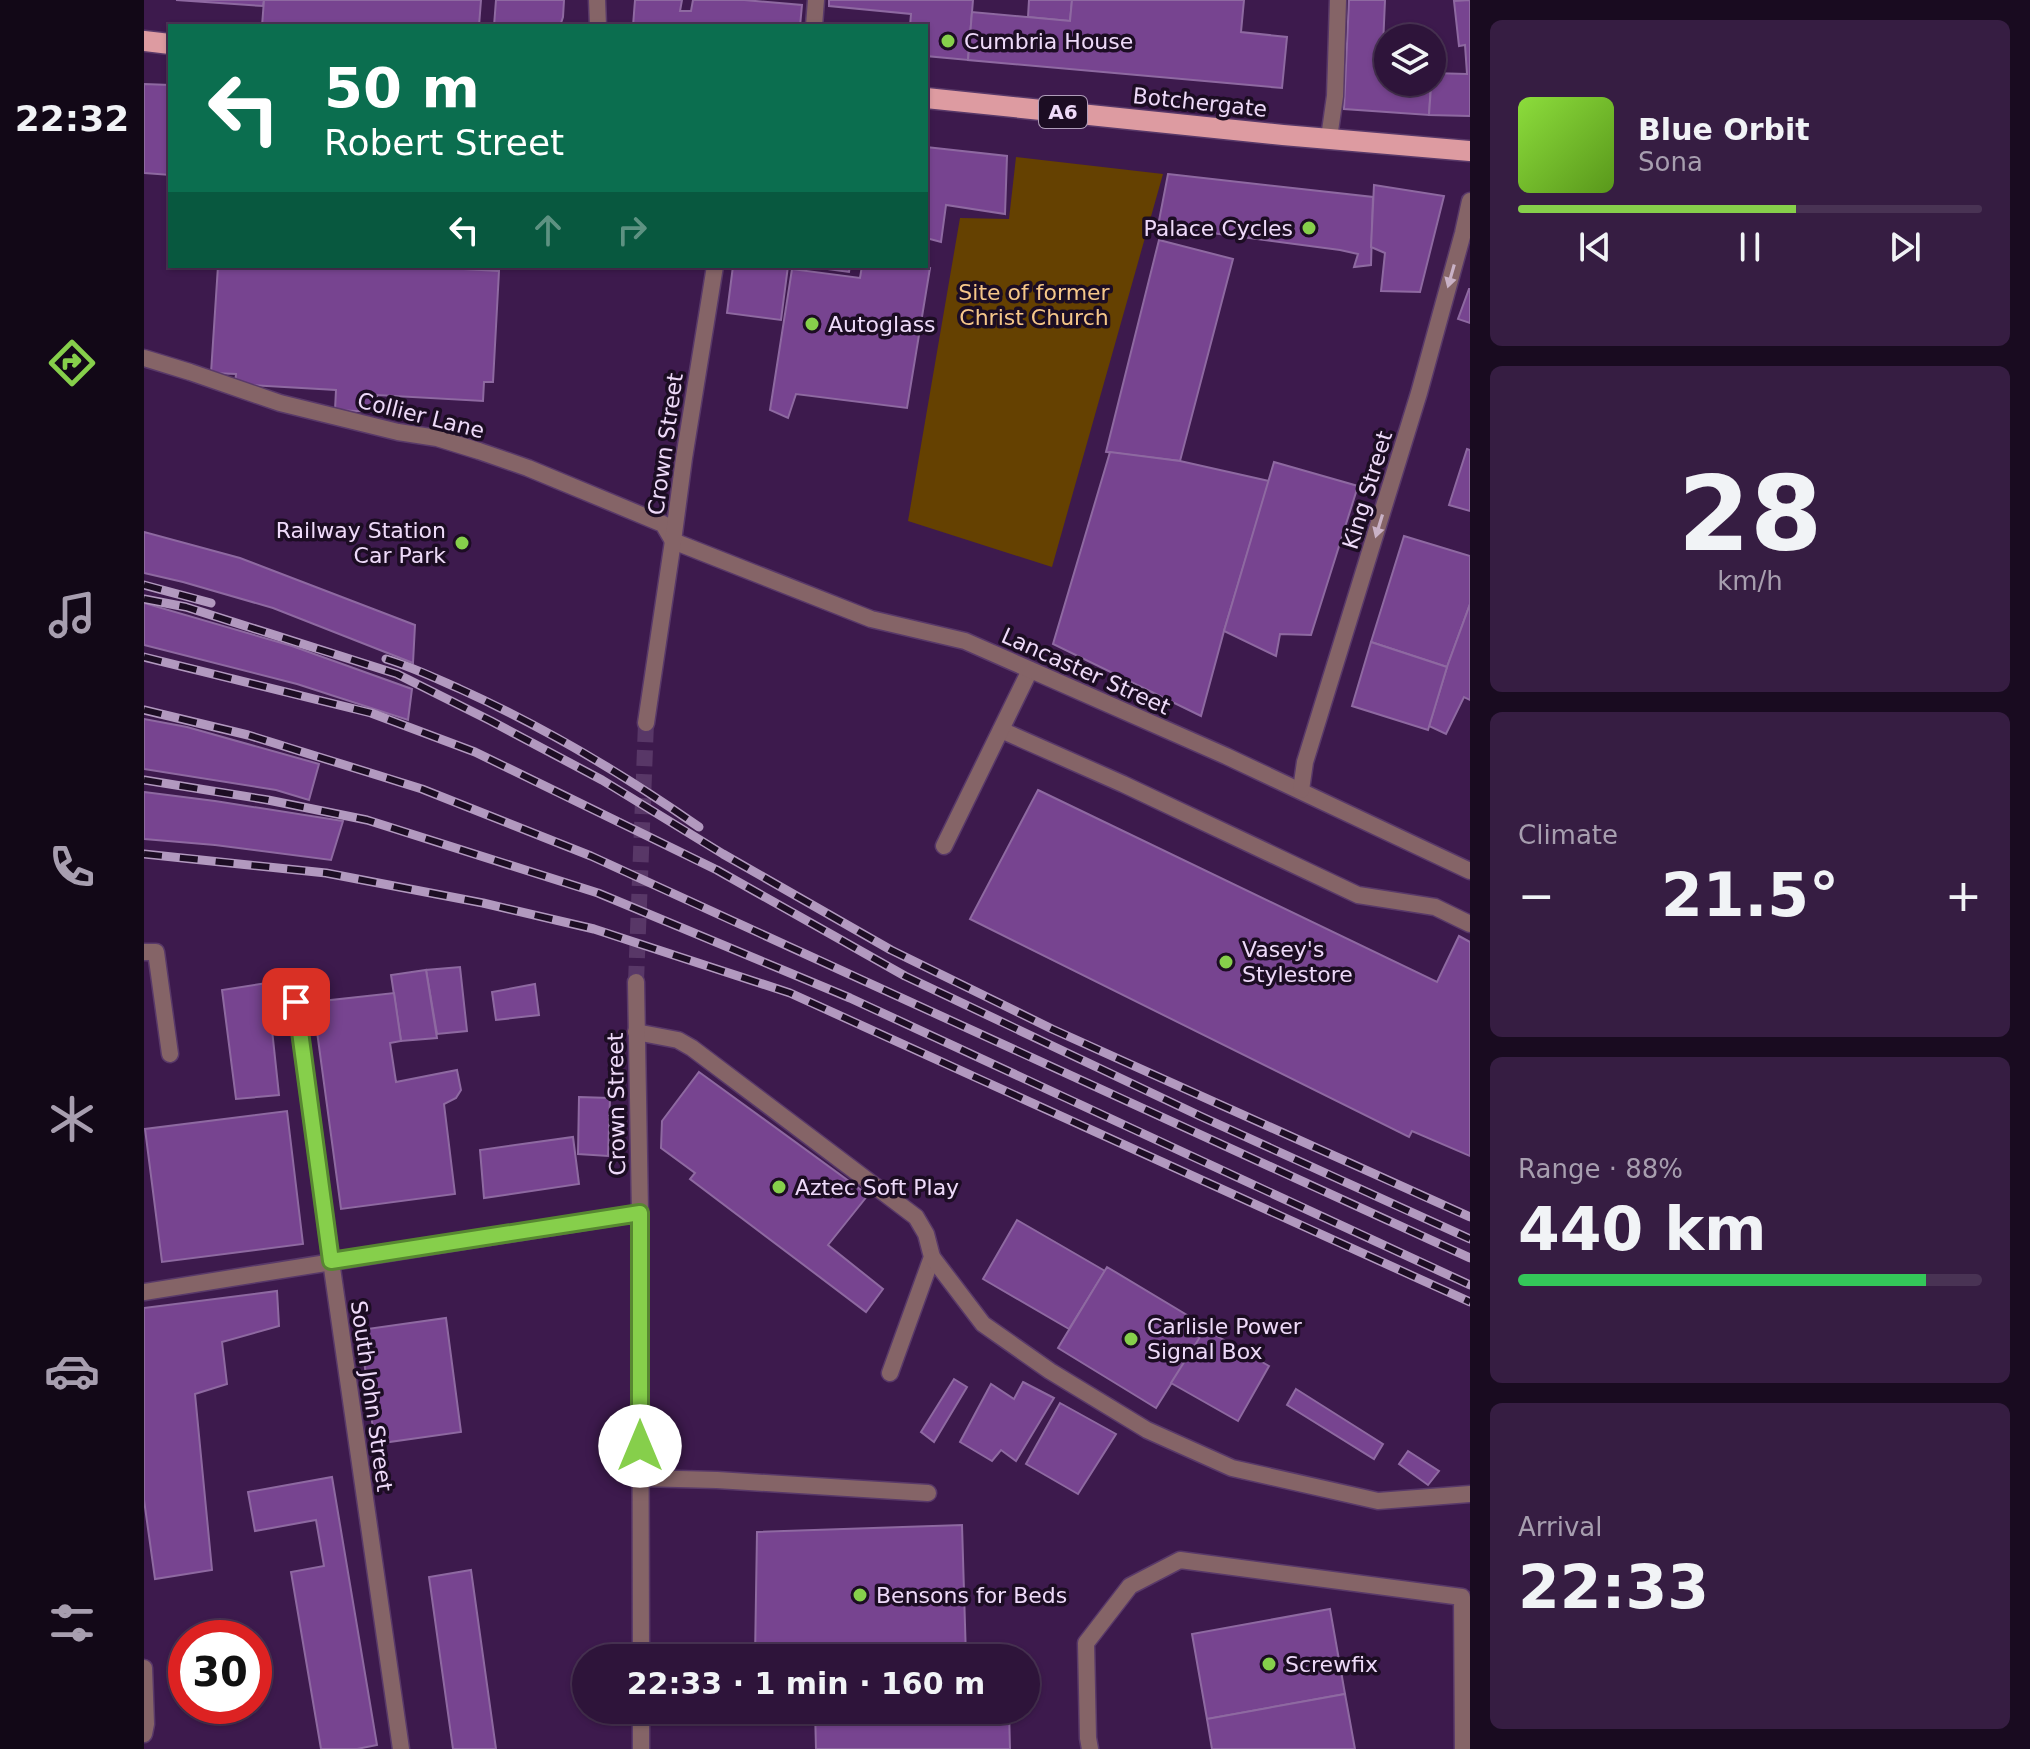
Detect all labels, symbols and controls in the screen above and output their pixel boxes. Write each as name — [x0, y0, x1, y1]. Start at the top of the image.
map controls — [1374, 24, 1446, 96]
button: layers — [1374, 24, 1446, 96]
place label: Cumbria House — [964, 29, 1133, 54]
marker: Cumbria House — [939, 32, 957, 50]
text: 50 m — [324, 55, 480, 120]
icon: left — [192, 56, 296, 160]
street label: Botchergate — [1131, 83, 1268, 122]
road number: A6 — [1039, 96, 1087, 128]
text: 22:32 — [15, 98, 129, 139]
text: Blue Orbit — [1638, 112, 1810, 147]
text: Robert Street — [324, 122, 564, 163]
text: Sona — [1638, 147, 1703, 177]
icon: left — [442, 208, 486, 252]
icon: ahead — [526, 208, 570, 252]
icon: right — [610, 208, 654, 252]
place label: Palace Cycles — [1143, 216, 1293, 241]
marker: Palace Cycles — [1300, 219, 1318, 237]
icon: previous — [1573, 225, 1617, 269]
icon: pause — [1728, 225, 1772, 269]
icon: next — [1883, 225, 1927, 269]
one-way arrow — [1444, 265, 1457, 289]
park label: Site of former Christ Church — [958, 280, 1111, 330]
place label: Autoglass — [828, 312, 936, 337]
marker: Autoglass — [803, 315, 821, 333]
icon: directions — [44, 335, 100, 391]
street label: Crown Street — [643, 371, 688, 517]
street label: Collier Lane — [355, 388, 487, 443]
street label: King Street — [1338, 428, 1397, 552]
text: 28 — [1678, 453, 1822, 575]
one-way arrow — [1372, 515, 1385, 539]
place label: Railway Station Car Park — [276, 518, 446, 568]
marker: Railway Station Car Park — [453, 534, 471, 552]
text: km/h — [1717, 566, 1783, 596]
icon: music — [44, 587, 100, 643]
street label: Lancaster Street — [998, 623, 1174, 720]
text: Climate — [1518, 820, 1618, 850]
icon: phone — [44, 839, 100, 895]
text: 21.5° — [1661, 860, 1839, 930]
text: − — [1518, 870, 1555, 921]
text: + — [1945, 870, 1982, 921]
place label: Vasey's Stylestore — [1242, 937, 1353, 987]
marker: Vasey's Stylestore — [1217, 953, 1235, 971]
pin — [262, 968, 330, 1036]
icon: arrive — [274, 980, 318, 1024]
street label: Crown Street — [603, 1032, 630, 1176]
icon: climate — [44, 1091, 100, 1147]
text: Range · 88% — [1518, 1154, 1683, 1184]
place label: Aztec Soft Play — [795, 1175, 959, 1200]
marker: Aztec Soft Play — [770, 1178, 788, 1196]
text: 440 km — [1518, 1194, 1767, 1264]
street label: South John Street — [346, 1299, 397, 1494]
place label: Carlisle Power Signal Box — [1147, 1314, 1303, 1364]
marker: Carlisle Power Signal Box — [1122, 1330, 1140, 1348]
icon: car — [44, 1343, 100, 1399]
position arrow — [598, 1404, 682, 1488]
text: Arrival — [1518, 1512, 1602, 1542]
text: 22:33 — [1518, 1552, 1709, 1622]
place label: Bensons for Beds — [876, 1583, 1067, 1608]
marker: Bensons for Beds — [851, 1586, 869, 1604]
icon: filters — [44, 1595, 100, 1651]
speed limit sign: 30 — [168, 1620, 272, 1724]
place label: Screwfix — [1285, 1652, 1378, 1677]
marker: Screwfix — [1260, 1655, 1278, 1673]
text: 22:33 · 1 min · 160 m — [627, 1666, 985, 1701]

